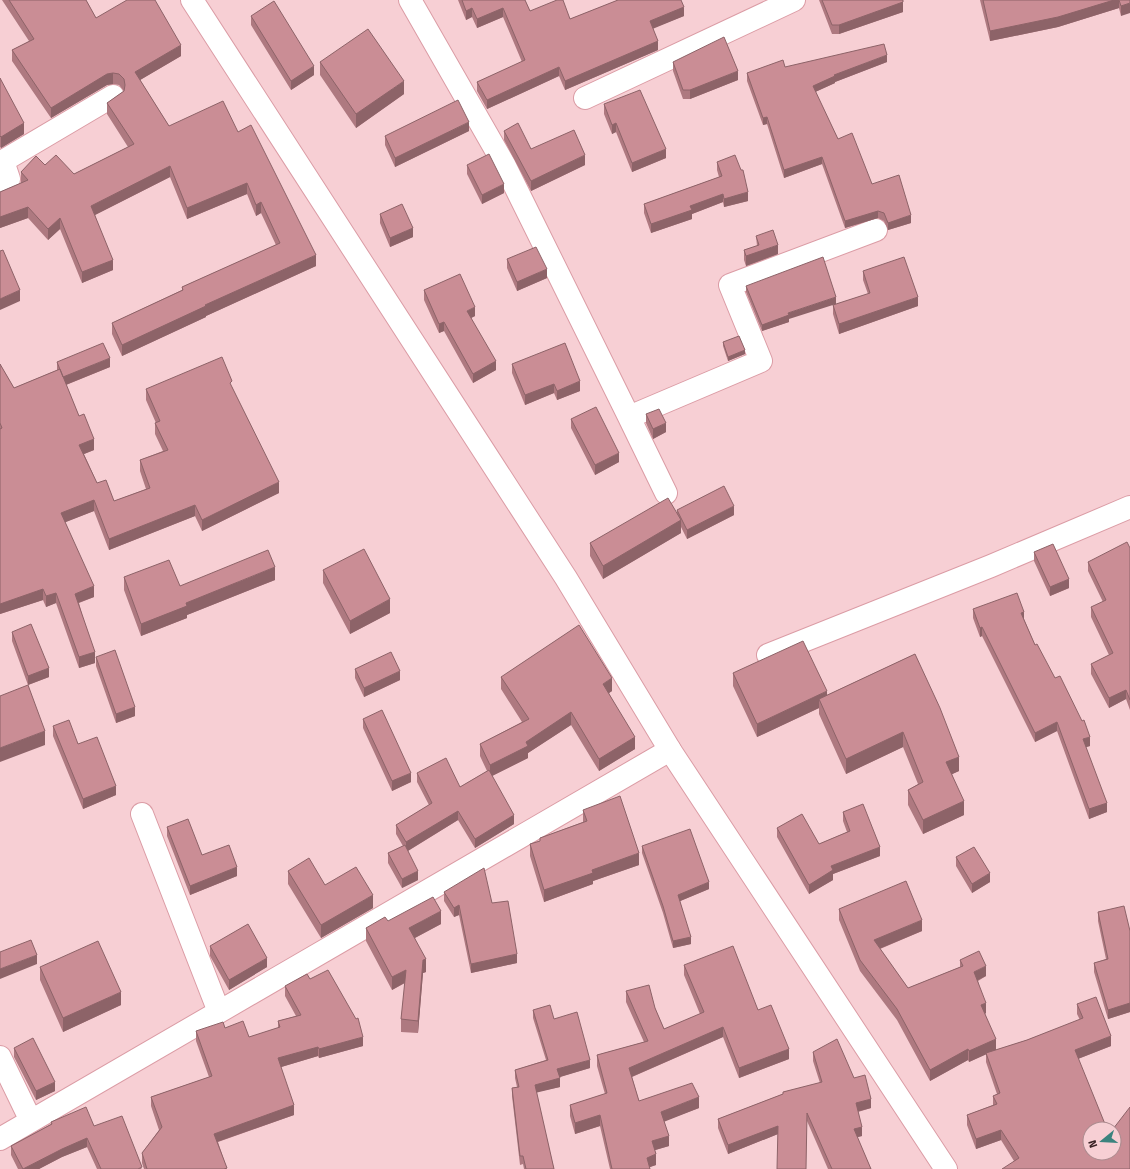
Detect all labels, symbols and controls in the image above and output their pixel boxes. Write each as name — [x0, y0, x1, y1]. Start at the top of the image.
north arrow — [1082, 1121, 1122, 1161]
text: N — [1086, 1138, 1100, 1149]

